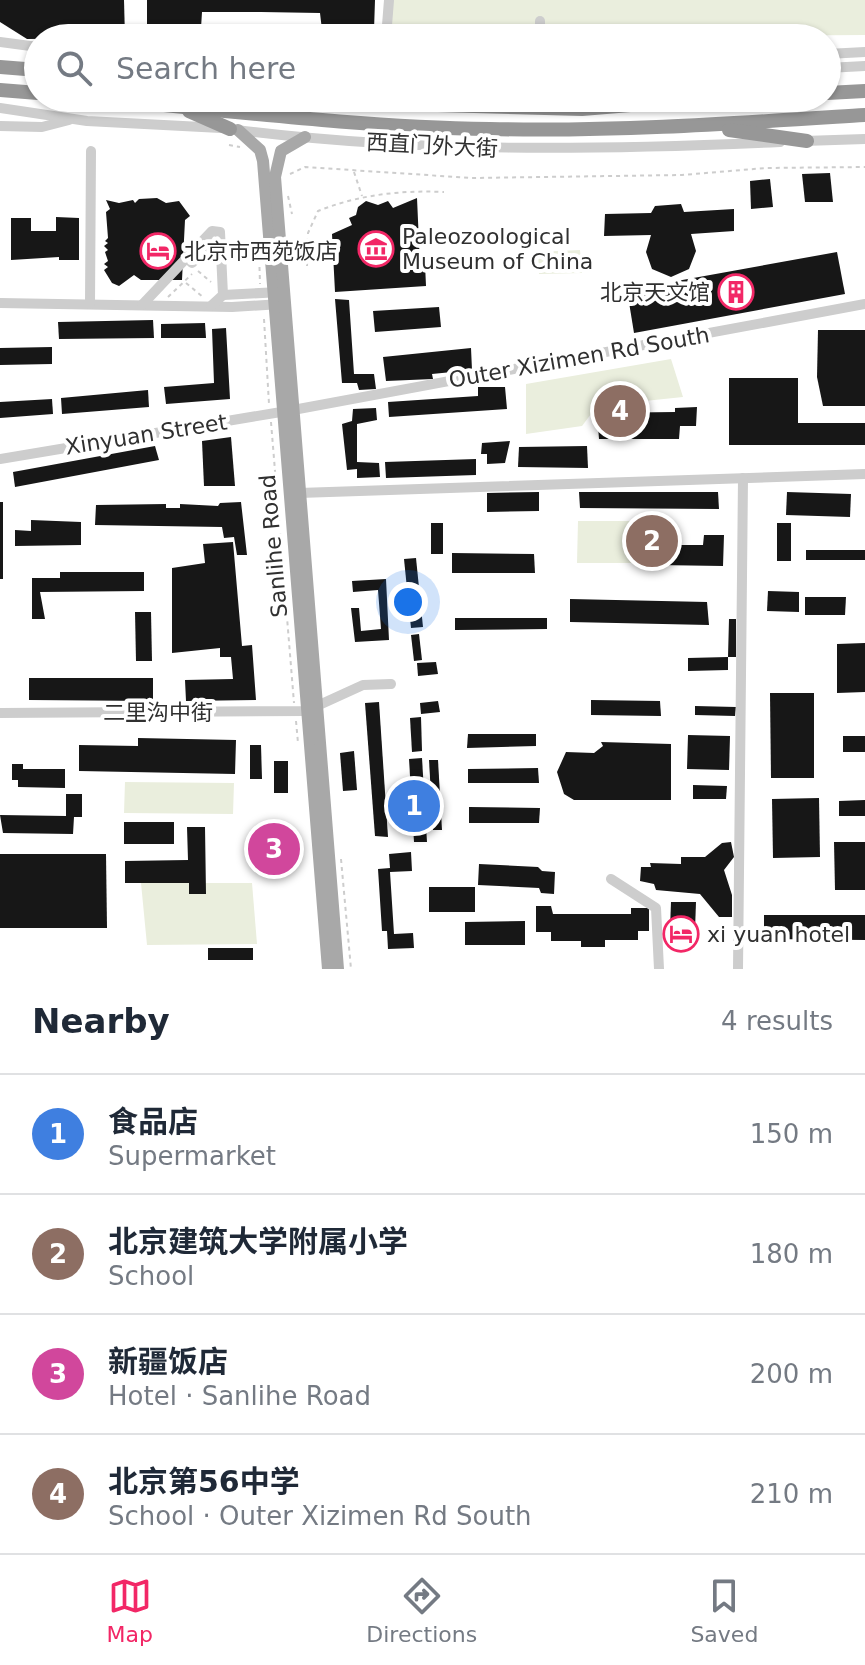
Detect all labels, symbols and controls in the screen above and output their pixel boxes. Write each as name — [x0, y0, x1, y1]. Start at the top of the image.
search box — [24, 24, 841, 112]
icon: search — [52, 46, 96, 90]
text: Search here — [116, 51, 296, 86]
street label: 西直门外大街 — [365, 130, 499, 161]
place label: Paleozoological Museum of China — [402, 224, 593, 274]
museum icon: Paleozoological Museum of China — [357, 230, 395, 268]
hotel icon: 北京市西苑饭店 — [139, 232, 177, 270]
place label: 北京市西苑饭店 — [184, 239, 338, 264]
building icon: 北京天文馆 — [717, 273, 755, 311]
place label: 北京天文馆 — [600, 280, 710, 305]
street label: Outer Xizimen Rd South — [447, 322, 711, 393]
pin: 4 — [594, 381, 646, 441]
street label: Xinyuan Street — [63, 409, 229, 460]
street label: Sanlihe Road — [255, 473, 292, 618]
pin: 2 — [626, 511, 678, 571]
your location — [388, 582, 428, 622]
street label: 二里沟中街 — [103, 700, 213, 725]
pin: 1 — [388, 776, 440, 836]
pin: 3 — [248, 819, 300, 879]
hotel icon: xi yuan hotel — [662, 915, 700, 953]
place label: xi yuan hotel — [707, 922, 850, 947]
text: Nearby — [32, 1001, 170, 1041]
text: 4 results — [721, 1006, 833, 1036]
text: 食品店 — [108, 1104, 198, 1139]
text: 1 — [49, 1119, 67, 1149]
text: 150 m — [750, 1119, 833, 1149]
text: Supermarket — [108, 1141, 276, 1171]
text: 北京建筑大学附属小学 — [108, 1224, 408, 1259]
text: 2 — [49, 1239, 67, 1269]
text: 180 m — [750, 1239, 833, 1269]
text: School — [108, 1261, 194, 1291]
text: 新疆饭店 — [108, 1344, 228, 1379]
text: 3 — [49, 1359, 67, 1389]
text: 200 m — [750, 1359, 833, 1389]
text: Hotel · Sanlihe Road — [108, 1381, 371, 1411]
text: 北京第56中学 — [108, 1464, 300, 1499]
text: 4 — [49, 1479, 67, 1509]
text: 210 m — [750, 1479, 833, 1509]
text: School · Outer Xizimen Rd South — [108, 1501, 532, 1531]
tab: Map — [107, 1574, 153, 1647]
tab: Directions — [366, 1574, 477, 1647]
tab: Saved — [690, 1574, 758, 1647]

